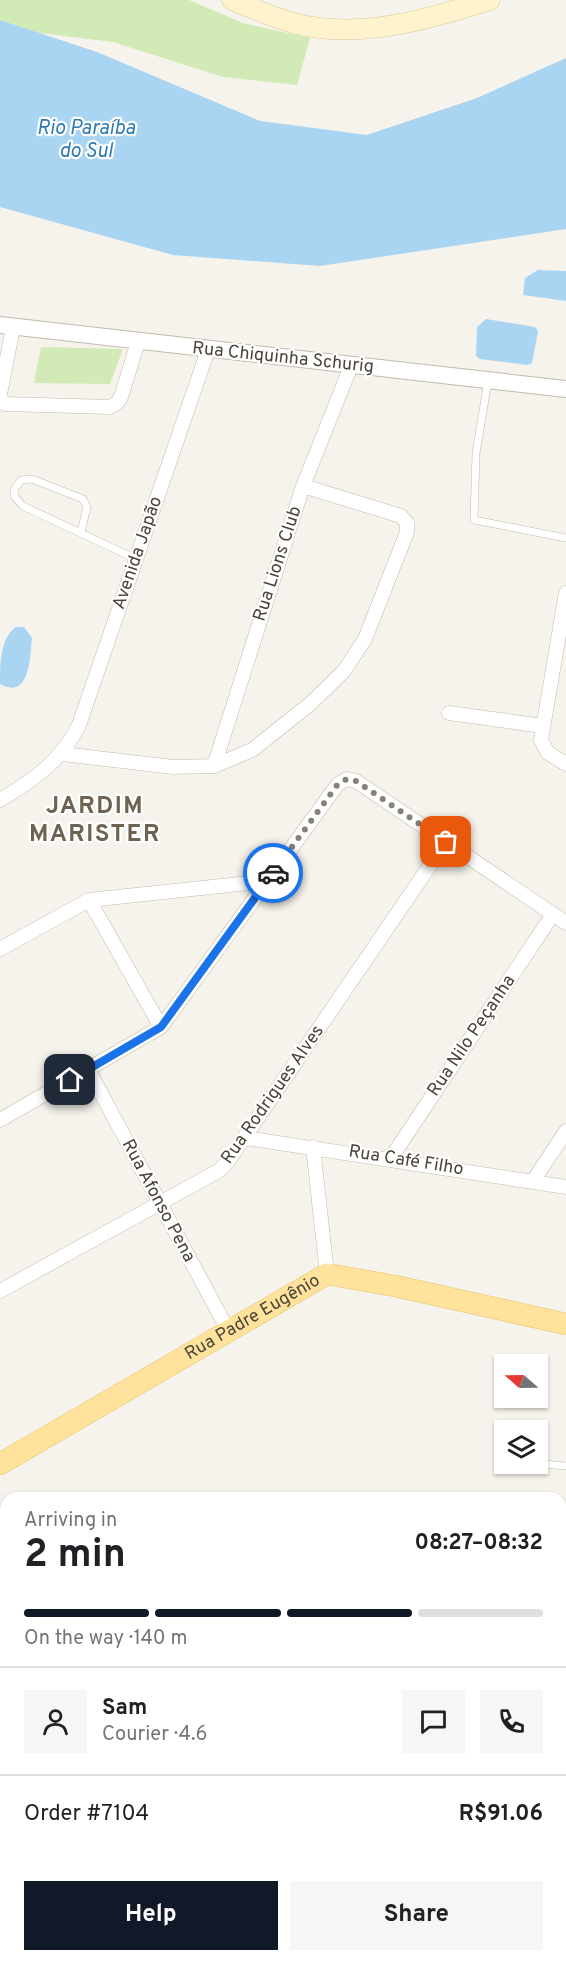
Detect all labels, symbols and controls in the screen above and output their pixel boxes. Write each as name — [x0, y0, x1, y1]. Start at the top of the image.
water label: Rio Paraíba do Sul — [37, 116, 136, 165]
street label: Rua Chiquinha Schurig — [191, 337, 375, 379]
street label: Avenida Japão — [108, 493, 168, 613]
street label: Rua Lions Club — [249, 504, 307, 624]
district label: JARDIM MARISTER — [29, 792, 161, 850]
pin — [420, 816, 471, 867]
icon: bag — [429, 825, 462, 858]
courier — [243, 843, 303, 903]
icon: car — [257, 857, 290, 890]
street label: Rua Nilo Peçanha — [423, 971, 521, 1101]
street label: Rua Rodrigues Alves — [216, 1021, 330, 1169]
pin — [44, 1054, 95, 1105]
icon: home — [53, 1063, 86, 1096]
street label: Rua Afonso Pena — [116, 1136, 200, 1266]
street label: Rua Café Filho — [347, 1141, 465, 1181]
street label: Rua Padre Eugênio — [181, 1269, 324, 1366]
north arrow — [494, 1354, 548, 1408]
map controls — [494, 1354, 548, 1474]
button: layers — [494, 1420, 548, 1474]
text: Arriving in — [24, 1508, 117, 1534]
text: 08:27–08:32 — [415, 1530, 543, 1557]
text: 2 min — [24, 1532, 126, 1581]
text: On the way · 140 m — [24, 1626, 187, 1652]
button: person — [24, 1690, 87, 1753]
button: chat — [402, 1690, 465, 1753]
button: phone — [480, 1690, 543, 1753]
text: Sam — [102, 1695, 147, 1722]
text: Courier · 4.6 — [102, 1722, 207, 1748]
text: Order #7104 — [24, 1801, 149, 1828]
text: R$91.06 — [459, 1801, 543, 1828]
button: Help — [24, 1881, 278, 1950]
button: Share — [290, 1881, 543, 1950]

